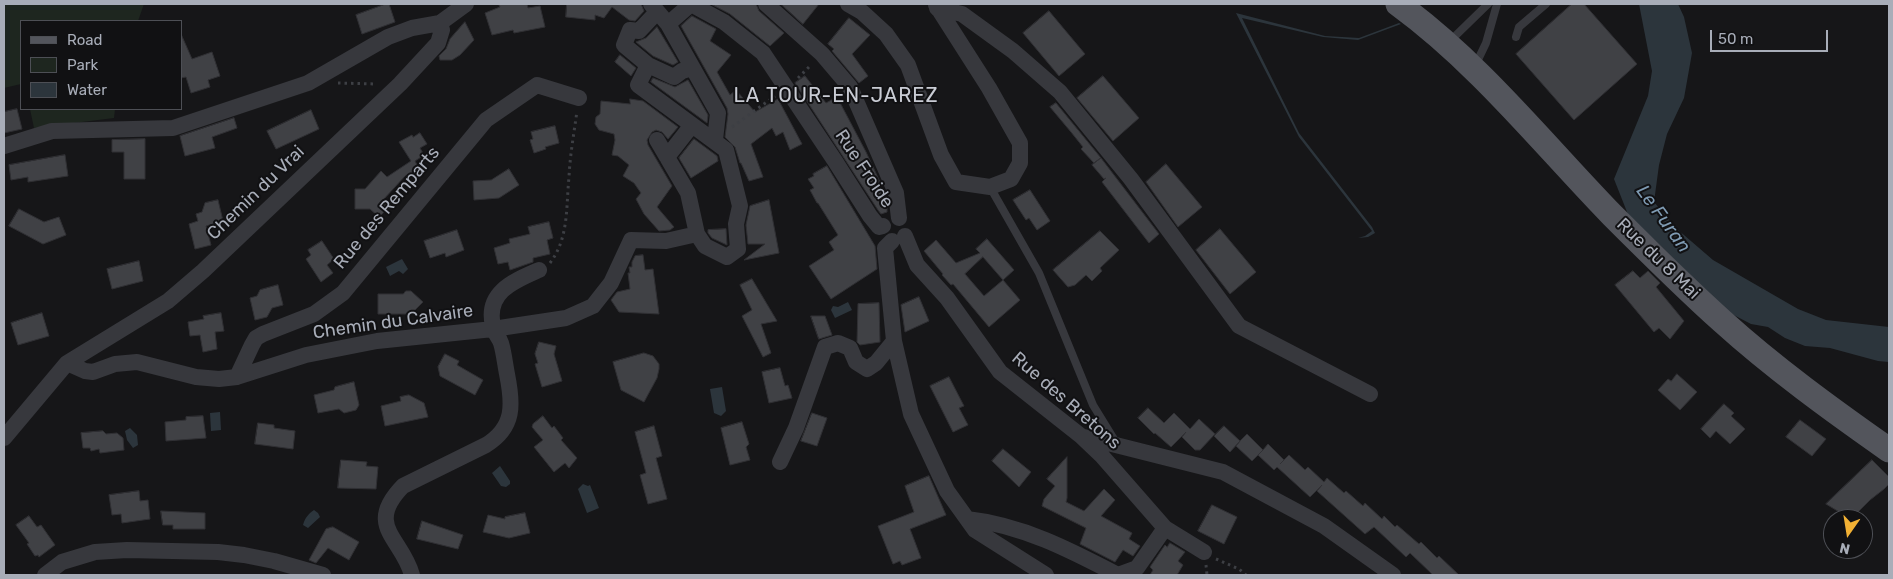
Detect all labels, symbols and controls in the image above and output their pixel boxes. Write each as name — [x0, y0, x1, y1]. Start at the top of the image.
legend — [20, 20, 182, 110]
scale bar — [1713, 20, 1830, 52]
text: 50 m — [1718, 30, 1753, 48]
text: Road — [67, 31, 103, 49]
text: Park — [67, 56, 98, 74]
text: Water — [67, 81, 107, 99]
district label: LA TOUR-EN-JAREZ — [732, 84, 940, 108]
street label: Rue Froide — [830, 126, 898, 212]
street label: Chemin du Vrai — [203, 141, 309, 245]
street label: Rue des Remparts — [330, 142, 444, 274]
water label: Le Furan — [1631, 181, 1695, 257]
street label: Rue du 8 Mai — [1612, 214, 1704, 304]
street label: Chemin du Calvaire — [311, 300, 475, 344]
street label: Rue des Bretons — [1007, 348, 1125, 454]
north arrow — [1823, 509, 1873, 559]
text: N — [1838, 539, 1852, 558]

